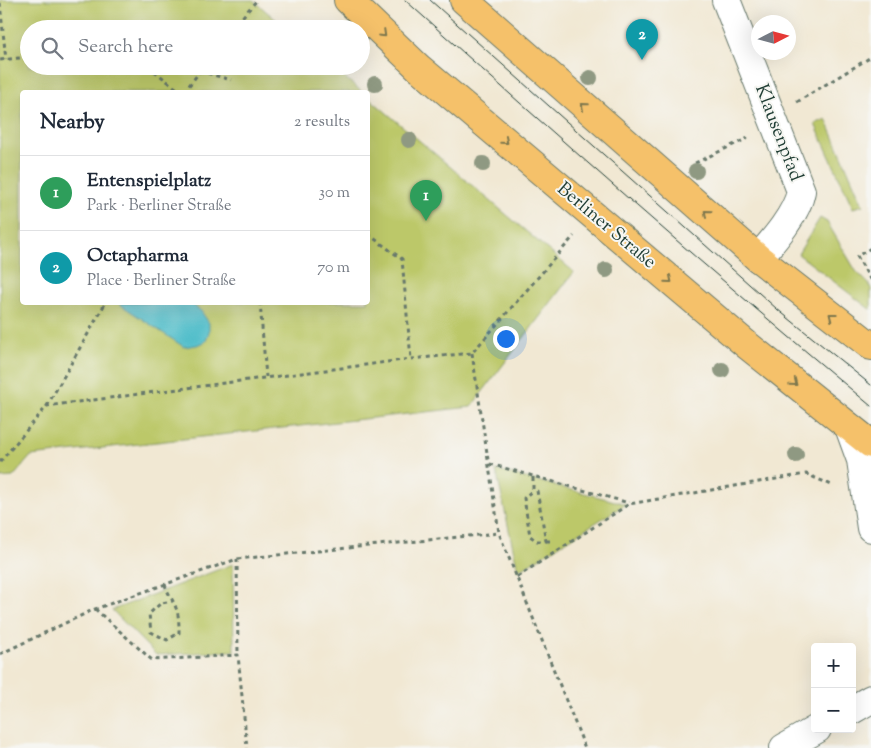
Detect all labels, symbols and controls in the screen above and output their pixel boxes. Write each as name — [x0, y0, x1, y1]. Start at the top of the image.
north arrow — [751, 15, 796, 60]
pin: 2 — [626, 19, 658, 60]
search box — [20, 20, 370, 75]
one-way arrow — [377, 28, 386, 37]
icon: search — [38, 34, 66, 62]
text: Search here — [78, 34, 173, 61]
street label: Klausenpfad — [747, 80, 809, 186]
one-way arrow — [581, 103, 590, 112]
text: Nearby — [40, 108, 105, 138]
text: 2 results — [294, 111, 350, 134]
one-way arrow — [499, 135, 508, 144]
text: Entenspielplatz — [87, 168, 211, 195]
street label: Berliner Straße — [551, 176, 662, 276]
pin: 1 — [410, 180, 442, 221]
text: 1 — [53, 182, 59, 205]
text: 30 m — [319, 182, 350, 205]
text: Park · Berliner Straße — [87, 195, 231, 218]
one-way arrow — [703, 210, 712, 219]
text: Octapharma — [87, 243, 188, 270]
text: 2 — [52, 257, 60, 280]
text: 70 m — [317, 257, 350, 280]
text: Place · Berliner Straße — [87, 270, 236, 293]
one-way arrow — [664, 274, 673, 283]
one-way arrow — [829, 312, 838, 321]
your location — [493, 326, 519, 352]
one-way arrow — [789, 378, 798, 387]
map controls — [811, 643, 856, 733]
button: + — [811, 643, 856, 688]
button: − — [811, 688, 856, 733]

